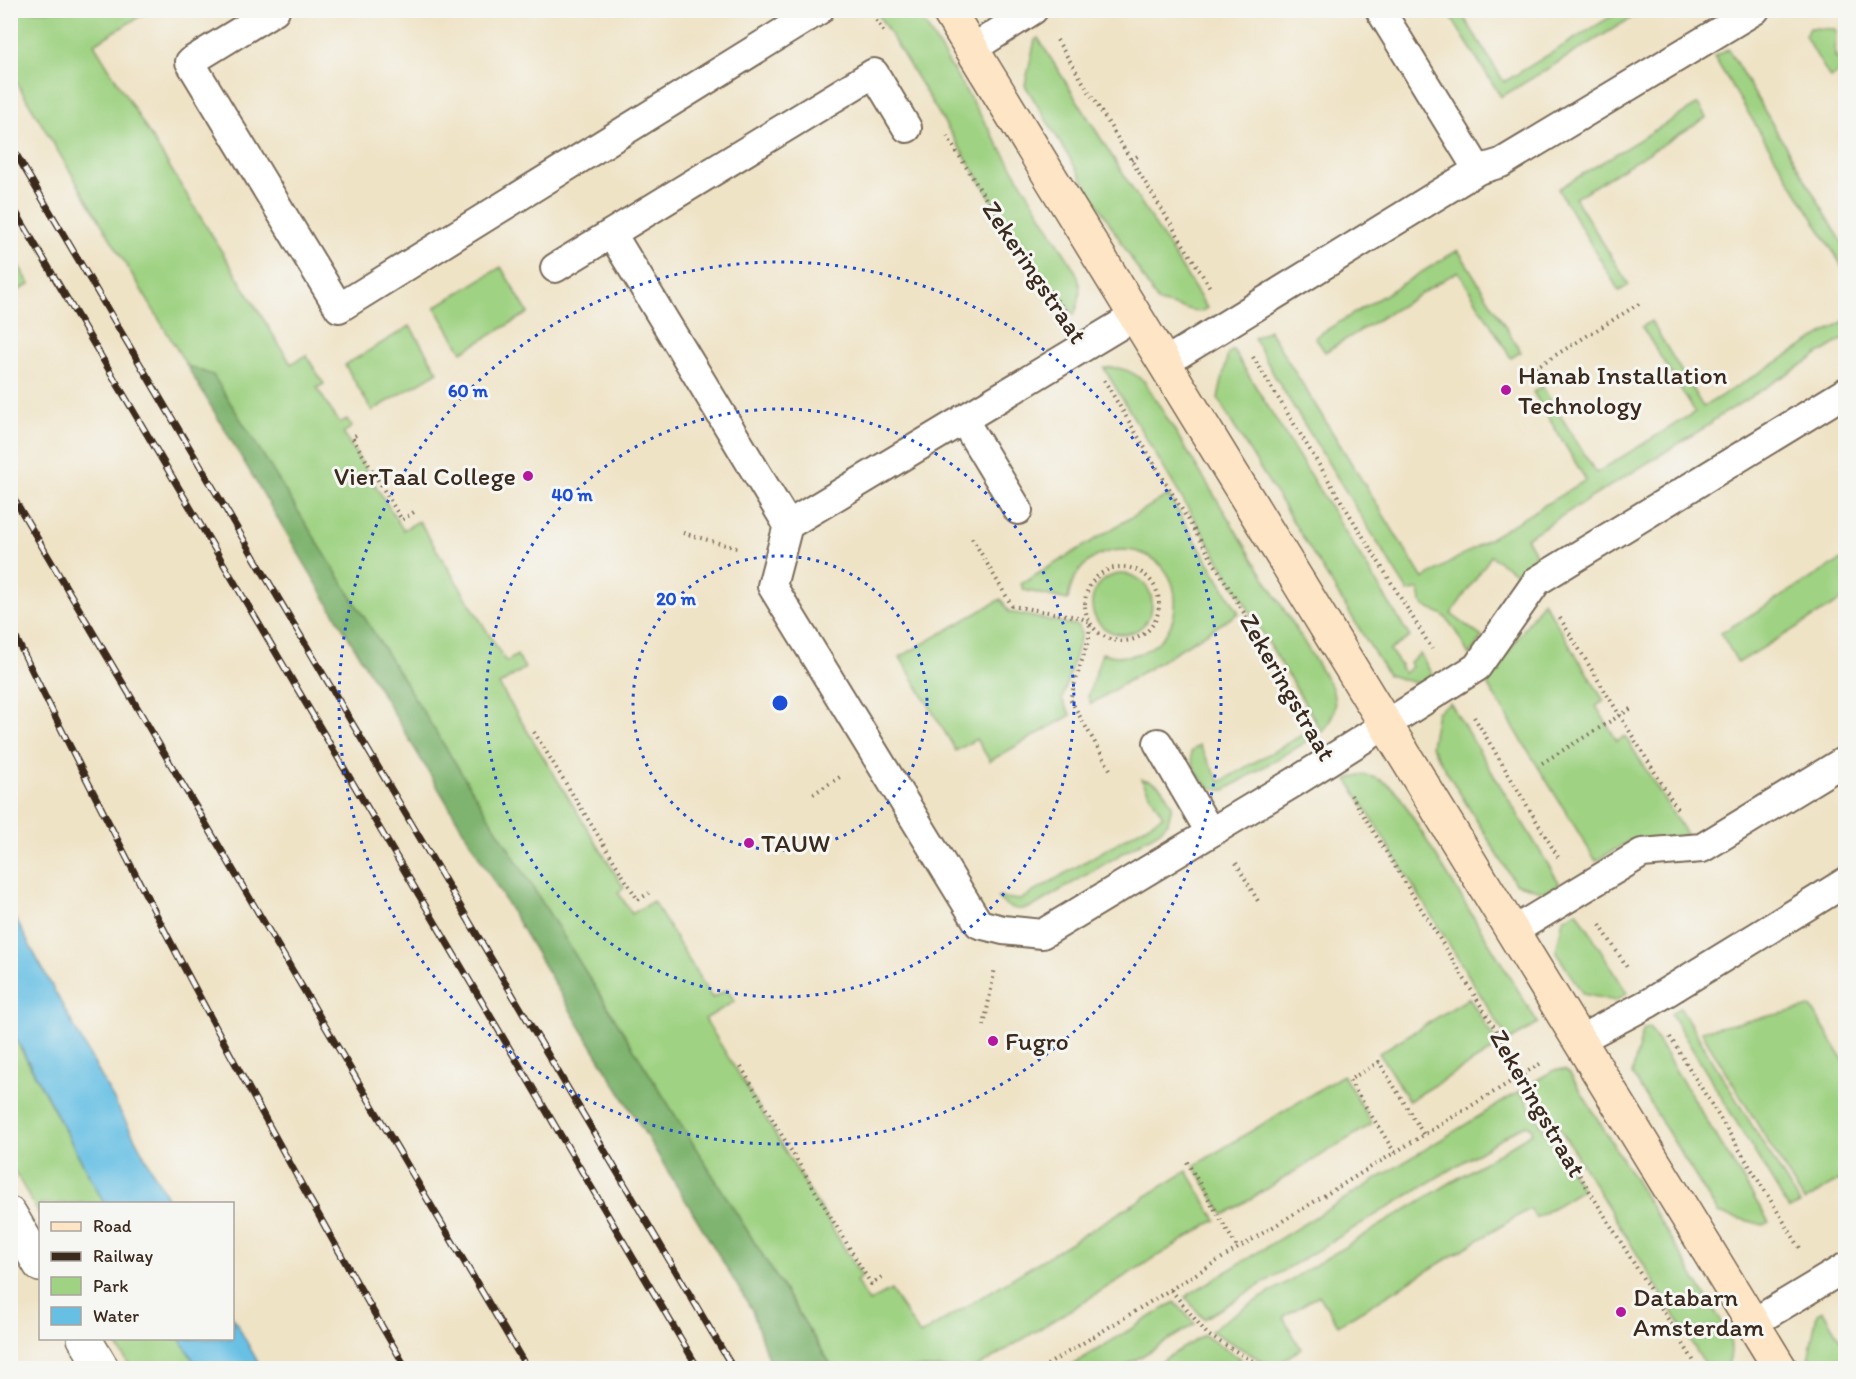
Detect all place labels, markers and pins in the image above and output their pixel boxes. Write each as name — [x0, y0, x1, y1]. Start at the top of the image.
place label: Hanab Installation Technology — [1518, 359, 1728, 421]
marker: Hanab Installation Technology — [1499, 383, 1513, 397]
place label: VierTaal College — [334, 460, 516, 492]
marker: VierTaal College — [521, 469, 535, 483]
centre of rings — [770, 693, 790, 713]
place label: TAUW — [761, 827, 830, 859]
marker: TAUW — [742, 836, 756, 850]
place label: Fugro — [1005, 1025, 1069, 1057]
marker: Fugro — [986, 1034, 1000, 1048]
place label: Databarn Amsterdam — [1633, 1281, 1764, 1343]
marker: Databarn Amsterdam — [1614, 1305, 1628, 1319]

